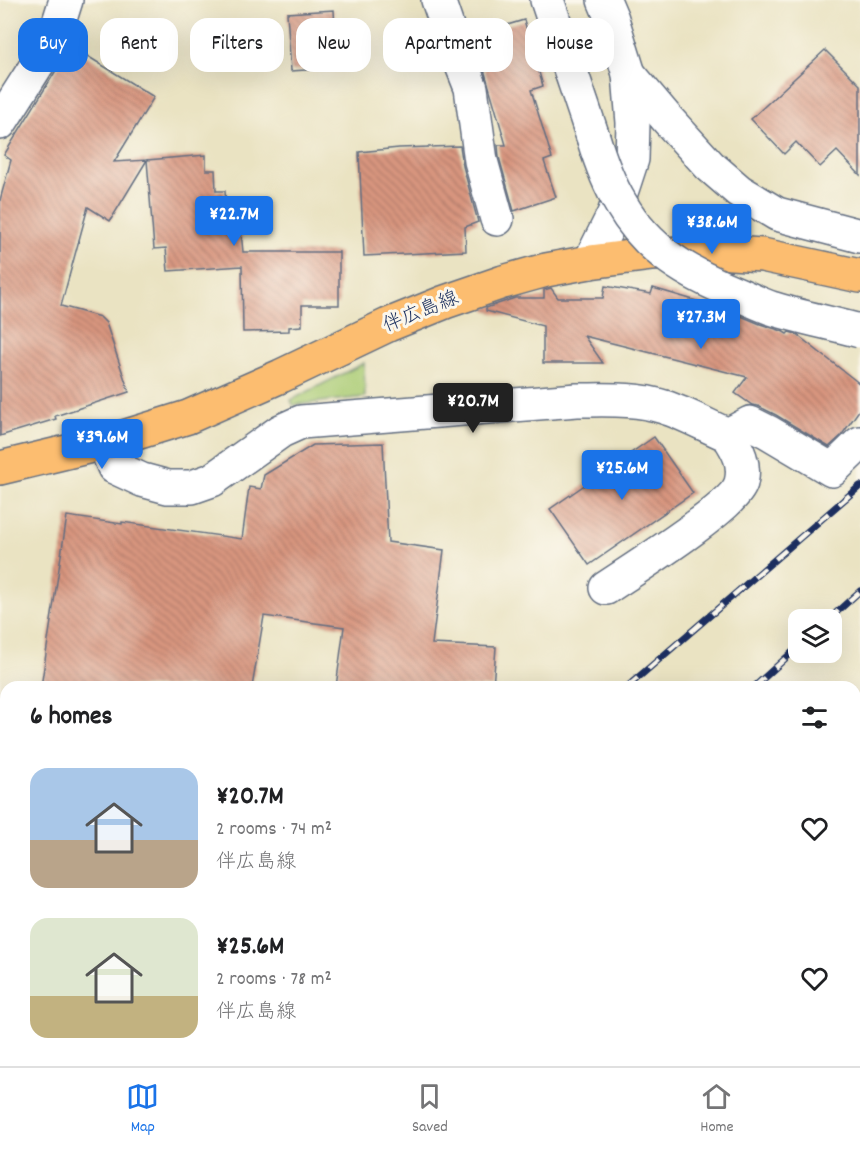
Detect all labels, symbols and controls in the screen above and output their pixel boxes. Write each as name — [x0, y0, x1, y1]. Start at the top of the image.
chip: Buy — [18, 18, 88, 72]
chip: Rent — [100, 18, 178, 72]
chip: Filters — [190, 18, 284, 72]
chip: New — [296, 18, 371, 72]
chip: Apartment — [383, 18, 513, 72]
chip: House — [525, 18, 614, 72]
pin: ¥22.7M — [185, 196, 283, 247]
text: ¥22.7M — [209, 201, 259, 229]
pin: ¥38.6M — [663, 204, 761, 255]
text: ¥38.6M — [686, 209, 738, 237]
street label: 伴広島線 — [379, 285, 463, 341]
pin: ¥27.3M — [652, 299, 750, 350]
text: ¥27.3M — [676, 304, 726, 332]
pin: ¥20.7M — [424, 383, 522, 434]
text: ¥20.7M — [447, 388, 499, 416]
pin: ¥39.6M — [53, 419, 151, 470]
text: ¥39.6M — [76, 424, 128, 452]
pin: ¥25.6M — [573, 450, 671, 501]
text: ¥25.6M — [596, 455, 648, 483]
map controls — [788, 609, 842, 663]
button: layers — [788, 609, 842, 663]
text: 6 homes — [30, 699, 112, 736]
icon: filters — [798, 701, 831, 734]
text: ¥20.7M — [216, 779, 284, 816]
icon: home — [78, 792, 150, 864]
icon: heart — [798, 812, 831, 845]
text: 2 rooms · 74 m² — [216, 816, 332, 844]
text: 伴広島線 — [216, 849, 296, 877]
text: ¥25.6M — [216, 929, 284, 966]
icon: home — [78, 942, 150, 1014]
icon: heart — [798, 962, 831, 995]
text: 2 rooms · 78 m² — [216, 966, 332, 994]
text: 伴広島線 — [216, 999, 296, 1027]
tab: Map — [126, 1080, 159, 1139]
tab: Saved — [412, 1080, 448, 1139]
tab: Home — [700, 1080, 734, 1139]

